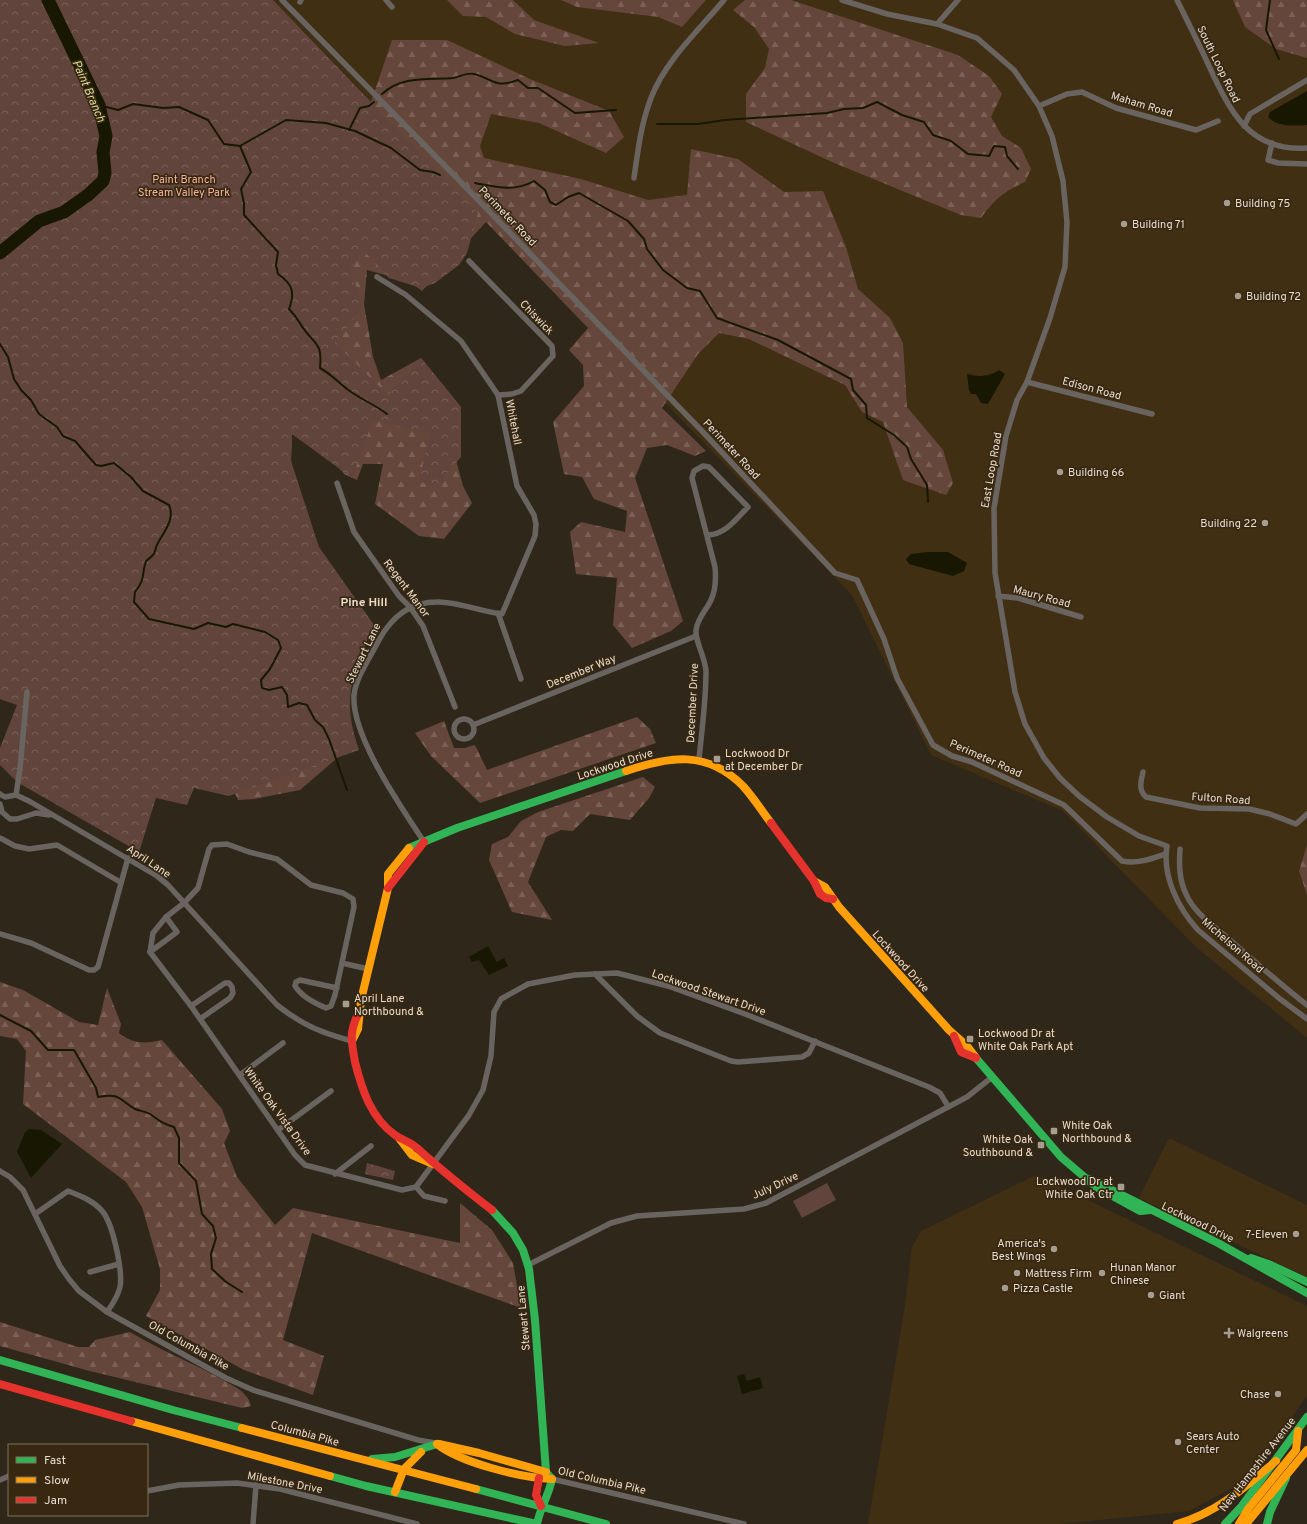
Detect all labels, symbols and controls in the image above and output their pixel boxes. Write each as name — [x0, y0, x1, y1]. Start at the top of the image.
street label: South Loop Road — [1193, 24, 1243, 105]
water label: Paint Branch — [68, 58, 109, 125]
street label: Maham Road — [1109, 89, 1174, 121]
park label: Paint Branch Stream Valley Park — [138, 173, 230, 200]
street label: Perimeter Road — [475, 184, 539, 250]
place label: Building 75 — [1235, 197, 1290, 211]
marker: Building 75 — [1222, 198, 1232, 208]
place label: Building 71 — [1132, 218, 1185, 232]
marker: Building 71 — [1119, 219, 1129, 229]
place label: Building 72 — [1246, 290, 1301, 304]
marker: Building 72 — [1233, 291, 1243, 301]
street label: Chiswick — [516, 297, 556, 338]
street label: Edison Road — [1061, 374, 1123, 404]
street label: Whitehall — [502, 398, 524, 446]
street label: Perimeter Road — [700, 416, 763, 483]
street label: East Loop Road — [978, 431, 1006, 509]
place label: Building 66 — [1068, 466, 1124, 480]
marker: Building 66 — [1055, 467, 1065, 477]
place label: Building 22 — [1200, 517, 1257, 531]
marker: Building 22 — [1260, 518, 1270, 528]
street label: Regent Manor — [380, 557, 433, 621]
street label: Maury Road — [1012, 583, 1072, 611]
district label: Pine Hill — [341, 595, 387, 611]
street label: Stewart Lane — [343, 621, 385, 686]
street label: December Way — [544, 652, 618, 692]
street label: December Drive — [684, 663, 702, 743]
street label: Perimeter Road — [947, 737, 1024, 781]
street label: Lockwood Drive — [576, 746, 655, 784]
place label: Lockwood Dr at December Dr — [725, 747, 804, 774]
marker: Lockwood Dr at December Dr — [712, 754, 722, 764]
street label: Fulton Road — [1191, 790, 1251, 808]
street label: April Lane — [124, 842, 173, 882]
street label: Michelson Road — [1198, 915, 1266, 977]
street label: Lockwood Drive — [869, 928, 932, 996]
street label: Lockwood Stewart Drive — [650, 967, 768, 1019]
place label: April Lane Northbound & — [354, 992, 424, 1019]
marker: April Lane Northbound & — [341, 999, 351, 1009]
place label: Lockwood Dr at White Oak Park Apt — [978, 1027, 1073, 1054]
marker: Lockwood Dr at White Oak Park Apt — [965, 1034, 975, 1044]
street label: White Oak Vista Drive — [240, 1065, 314, 1159]
place label: White Oak Northbound & — [1062, 1119, 1132, 1146]
marker: White Oak Northbound & — [1049, 1126, 1059, 1136]
place label: White Oak Southbound & — [963, 1133, 1034, 1160]
marker: White Oak Southbound & — [1036, 1140, 1046, 1150]
street label: July Drive — [750, 1169, 801, 1203]
place label: Lockwood Dr at White Oak Ctr — [1036, 1175, 1114, 1202]
marker: Lockwood Dr at White Oak Ctr — [1116, 1182, 1126, 1192]
street label: Lockwood Drive — [1159, 1199, 1236, 1247]
place label: 7-Eleven — [1246, 1228, 1288, 1242]
marker: 7-Eleven — [1291, 1229, 1301, 1239]
place label: America's Best Wings — [992, 1237, 1046, 1264]
marker: America's Best Wings — [1049, 1244, 1059, 1254]
place label: Hunan Manor Chinese — [1110, 1261, 1177, 1288]
place label: Mattress Firm — [1025, 1267, 1092, 1281]
marker: Mattress Firm — [1012, 1268, 1022, 1278]
marker: Hunan Manor Chinese — [1097, 1268, 1107, 1278]
place label: Pizza Castle — [1013, 1282, 1073, 1296]
marker: Pizza Castle — [1000, 1283, 1010, 1293]
street label: Stewart Lane — [514, 1285, 534, 1351]
place label: Giant — [1159, 1289, 1185, 1303]
marker: Giant — [1146, 1290, 1156, 1300]
street label: Old Columbia Pike — [146, 1318, 231, 1374]
place label: Walgreens — [1237, 1327, 1288, 1341]
marker: Walgreens — [1224, 1328, 1234, 1338]
place label: Chase — [1240, 1388, 1270, 1402]
marker: Chase — [1273, 1389, 1283, 1399]
street label: New Hampshire Avenue — [1217, 1415, 1299, 1515]
street label: Columbia Pike — [269, 1418, 341, 1450]
place label: Sears Auto Center — [1186, 1430, 1239, 1457]
marker: Sears Auto Center — [1173, 1437, 1183, 1447]
legend — [8, 1444, 148, 1516]
text: Fast — [44, 1453, 66, 1469]
street label: Old Columbia Pike — [556, 1464, 647, 1498]
street label: Milestone Drive — [246, 1469, 324, 1497]
text: Slow — [44, 1473, 70, 1489]
text: Jam — [44, 1493, 67, 1509]

